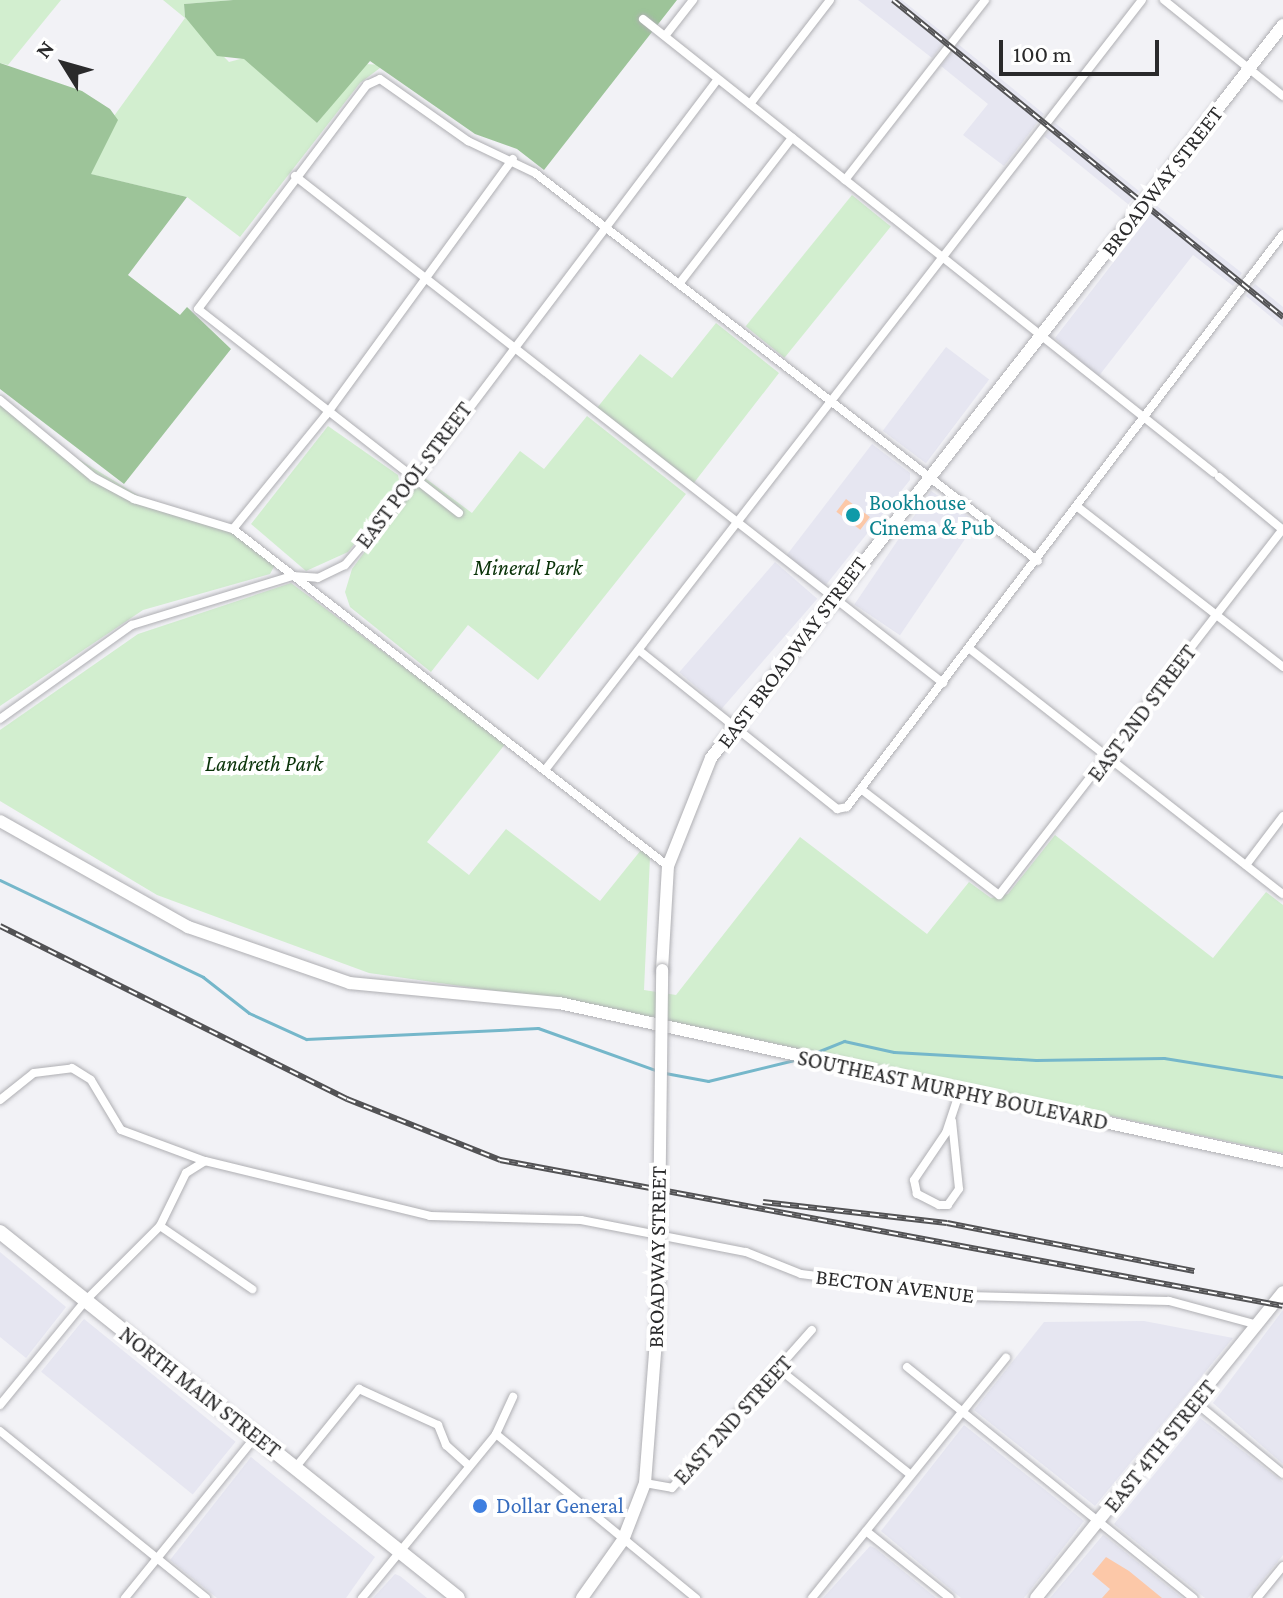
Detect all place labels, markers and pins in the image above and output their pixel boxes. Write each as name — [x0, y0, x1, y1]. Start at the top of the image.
place label: Bookhouse Cinema & Pub — [869, 489, 995, 540]
marker: Bookhouse Cinema & Pub — [844, 506, 862, 524]
place label: Dollar General — [496, 1493, 624, 1519]
marker: Dollar General — [471, 1497, 489, 1515]

